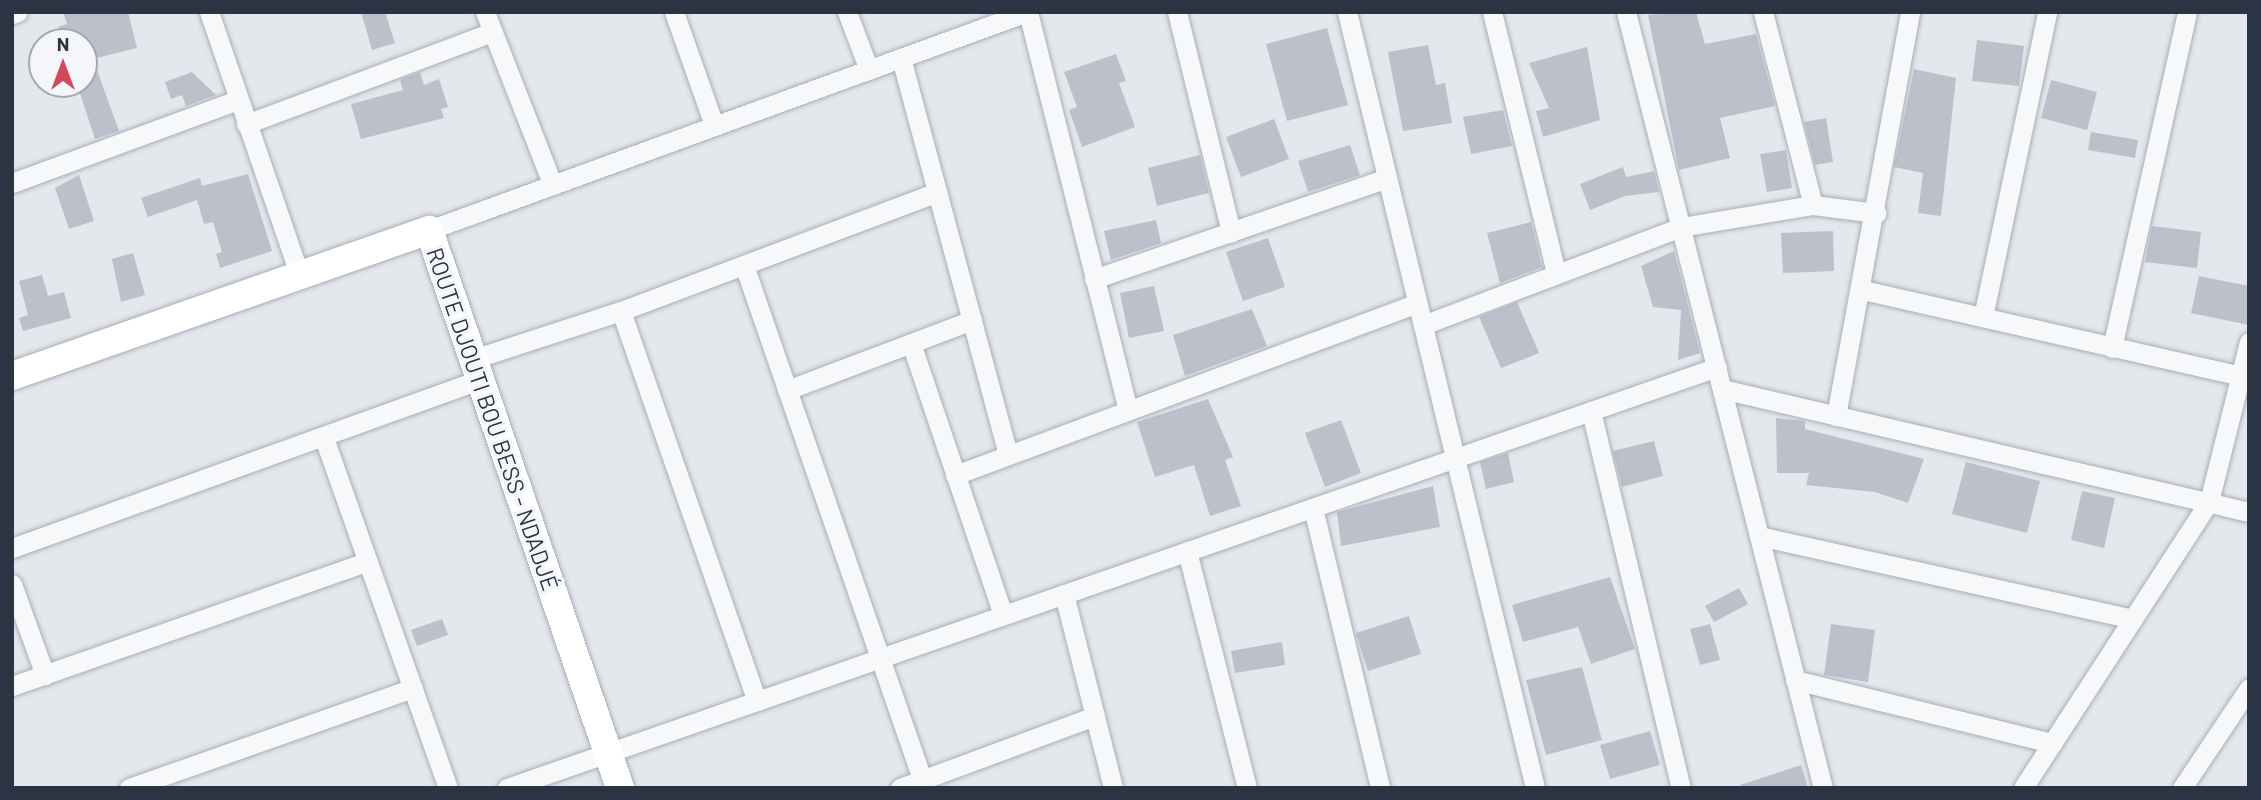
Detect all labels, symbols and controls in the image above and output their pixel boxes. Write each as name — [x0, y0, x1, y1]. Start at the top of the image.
north arrow — [28, 28, 98, 98]
text: N — [57, 32, 69, 55]
street label: ROUTE DJOUTI BOU BESS - NDADJÉ — [421, 244, 565, 594]

